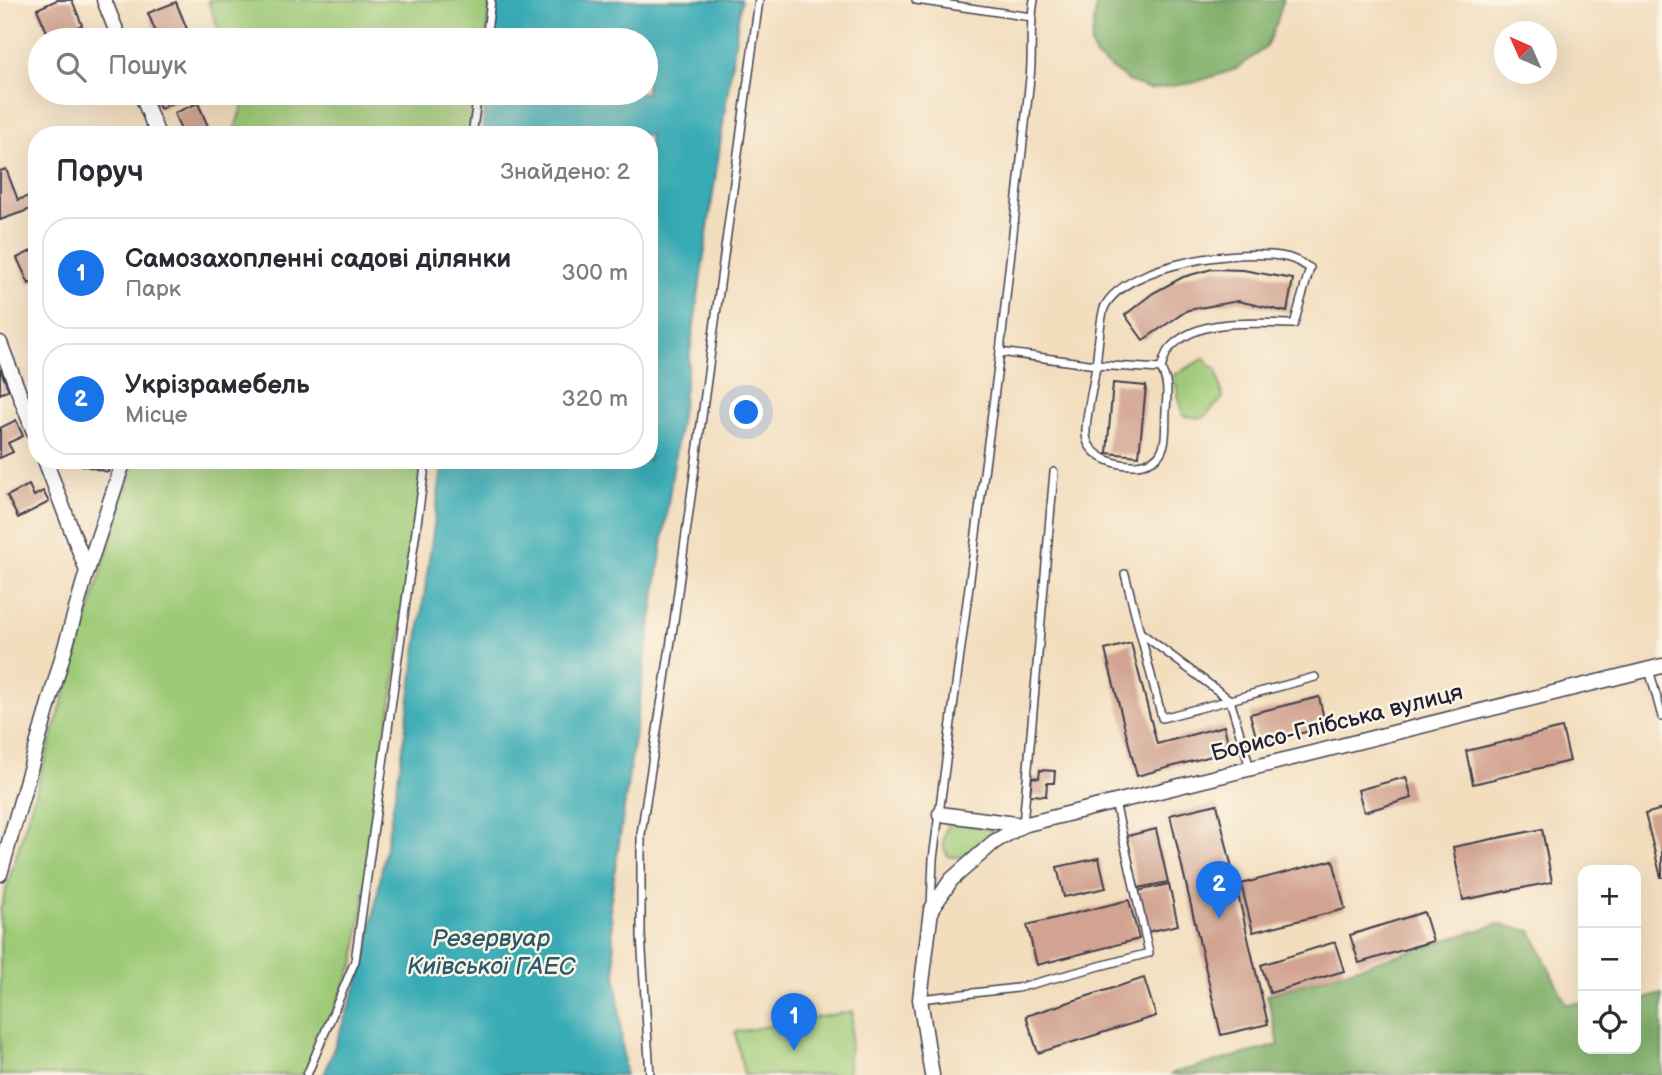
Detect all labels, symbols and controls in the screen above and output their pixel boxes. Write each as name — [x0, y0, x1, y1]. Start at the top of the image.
north arrow — [1494, 21, 1557, 84]
search box — [28, 28, 658, 105]
icon: search — [52, 48, 90, 86]
text: Пошук — [108, 51, 187, 82]
text: Поруч — [56, 154, 144, 190]
text: Знайдено: 2 — [501, 158, 630, 186]
text: Самозахопленні садові ділянки — [125, 244, 511, 275]
text: 1 — [76, 259, 86, 287]
text: 300 m — [562, 259, 628, 287]
text: Парк — [125, 275, 181, 303]
text: Укрізрамебель — [125, 370, 310, 401]
text: 2 — [74, 385, 88, 413]
text: 320 m — [562, 385, 628, 413]
your location — [729, 395, 763, 429]
text: Місце — [125, 401, 188, 429]
street label: Борисо-Глібська вулиця — [1208, 678, 1466, 768]
pin: 2 — [1196, 861, 1242, 919]
map controls — [1578, 865, 1641, 1054]
button: + — [1578, 865, 1641, 928]
water label: Резервуар Київської ГАЕС — [407, 924, 577, 981]
button: − — [1578, 928, 1641, 991]
button: locate — [1578, 991, 1641, 1054]
pin: 1 — [771, 993, 817, 1051]

